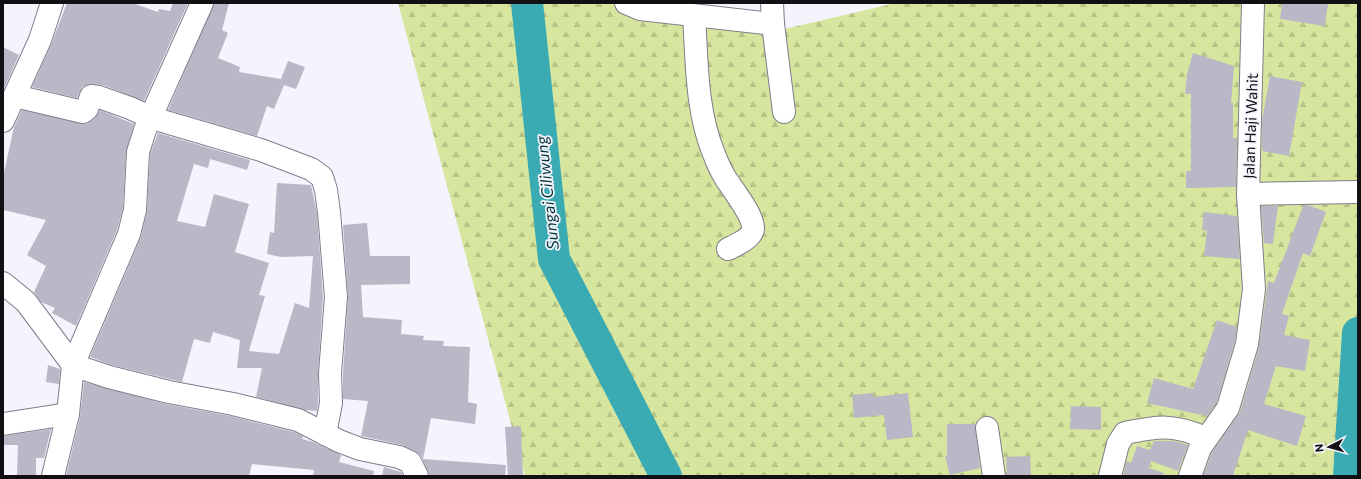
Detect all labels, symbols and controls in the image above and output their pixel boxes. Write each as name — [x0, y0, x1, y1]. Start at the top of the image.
street label: Jalan Haji Wahit — [1239, 73, 1261, 179]
water label: Sungai Ciliwung — [531, 134, 562, 251]
north arrow — [1309, 427, 1349, 467]
text: N — [1312, 443, 1325, 453]

